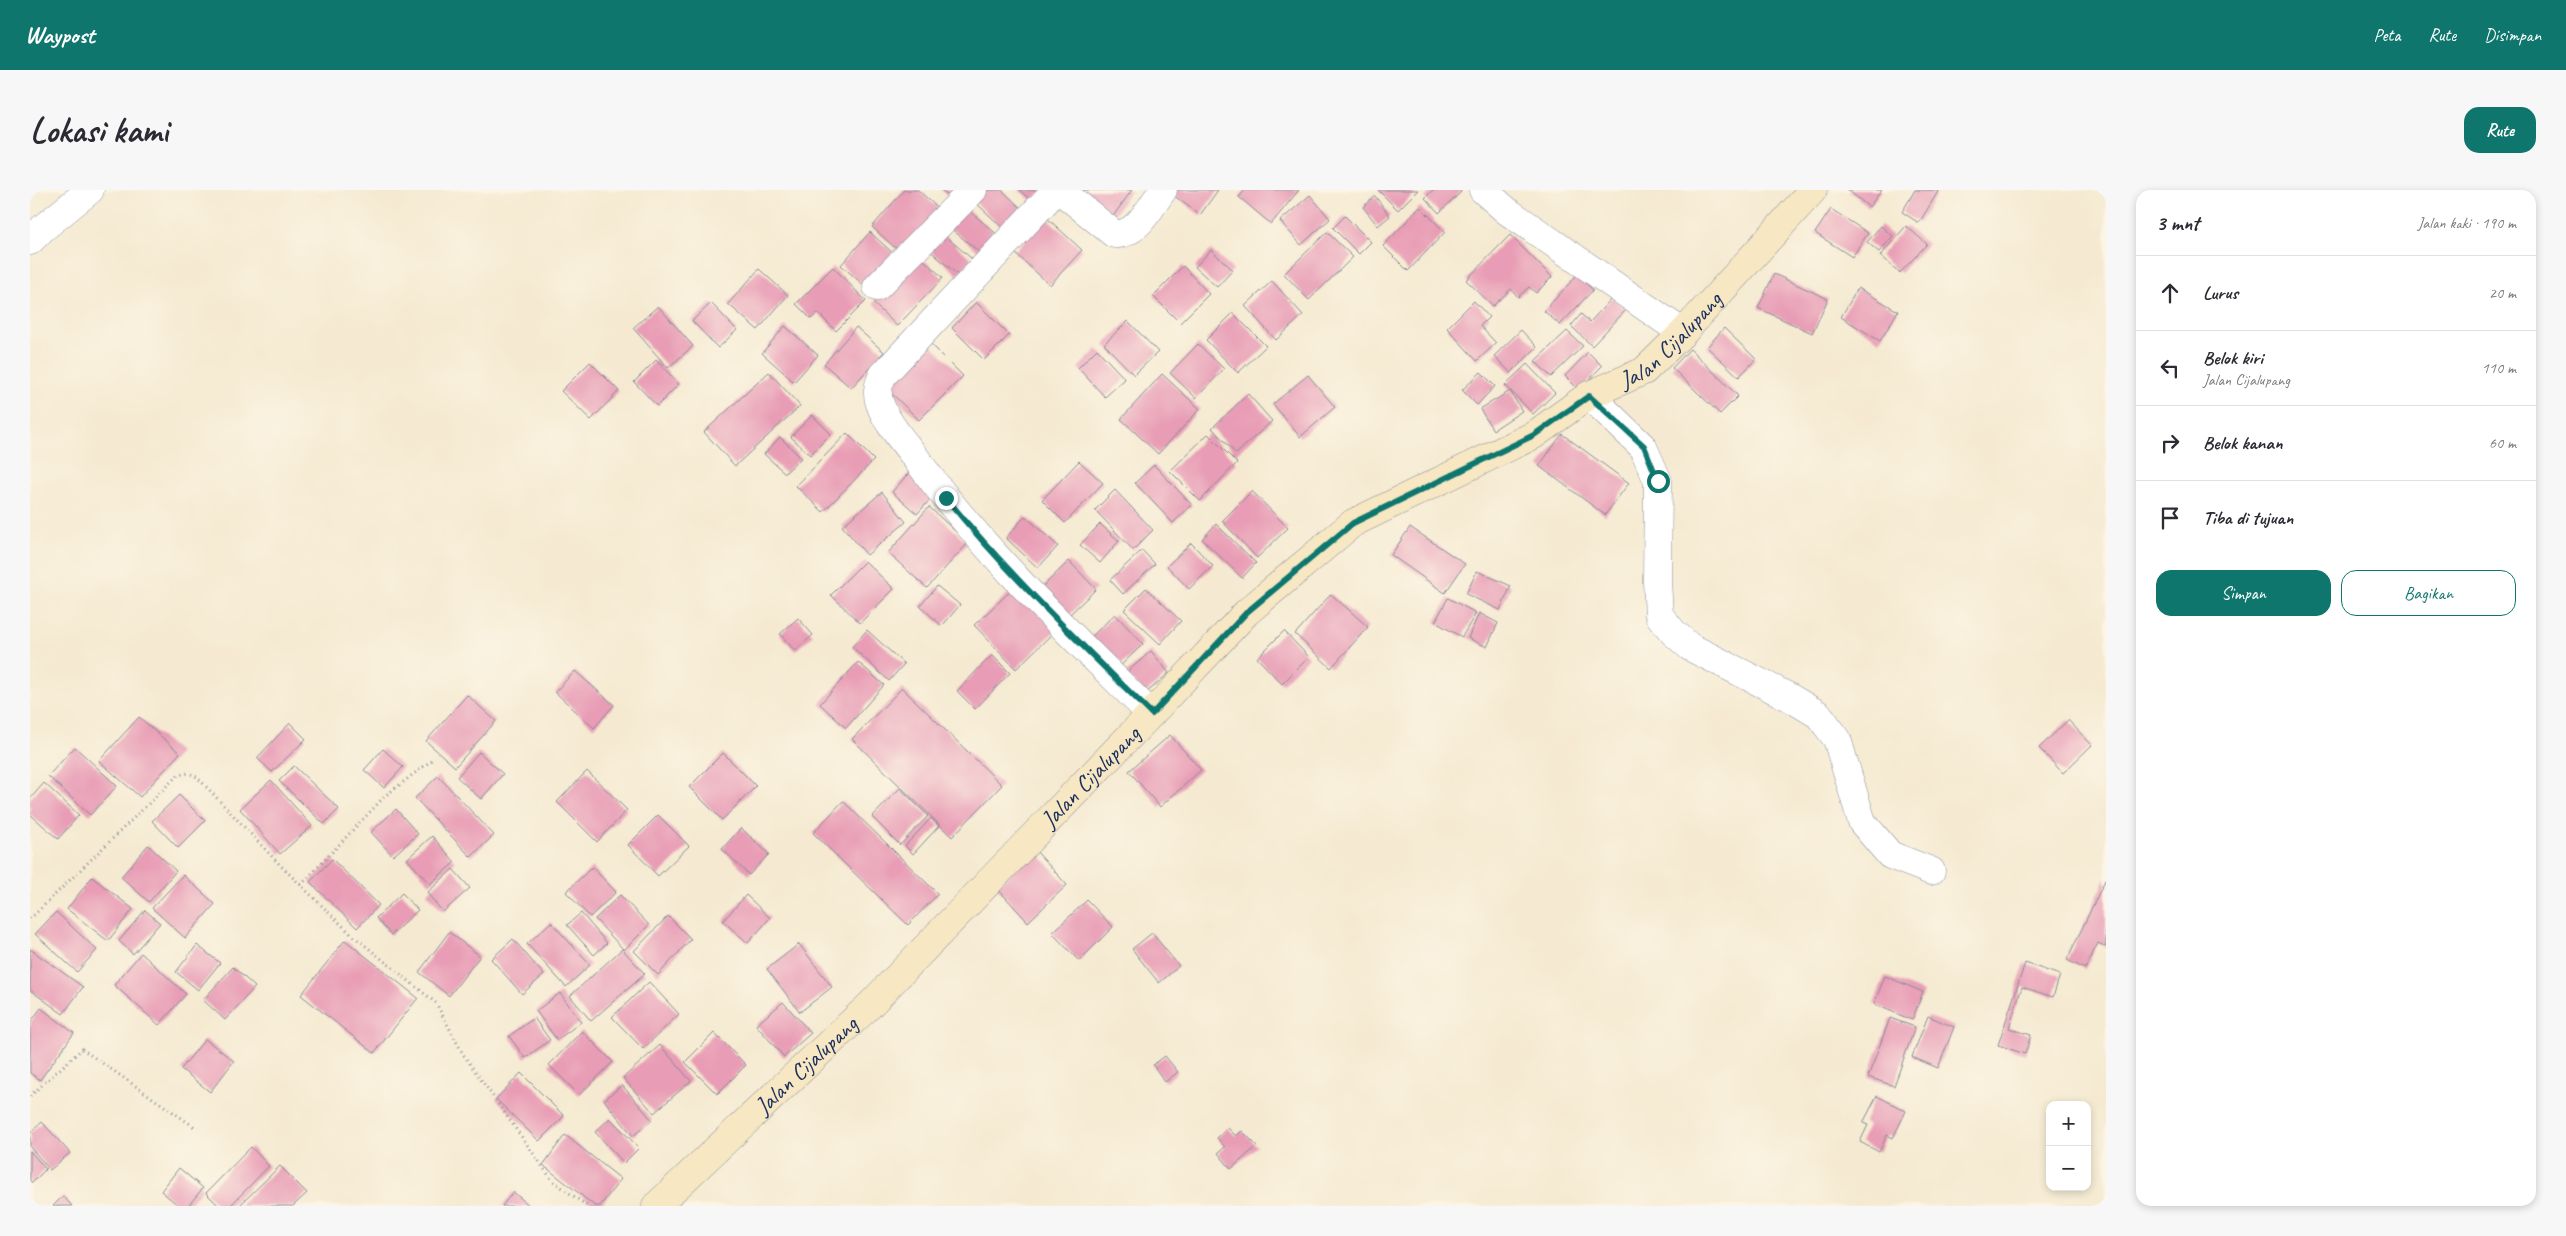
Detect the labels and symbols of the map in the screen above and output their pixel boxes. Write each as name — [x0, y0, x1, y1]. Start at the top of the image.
street label: Jalan Cijalupang — [1614, 284, 1729, 395]
route start — [1647, 470, 1670, 493]
route end — [935, 487, 958, 510]
street label: Jalan Cijalupang — [1034, 718, 1148, 835]
street label: Jalan Cijalupang — [748, 1008, 865, 1121]

